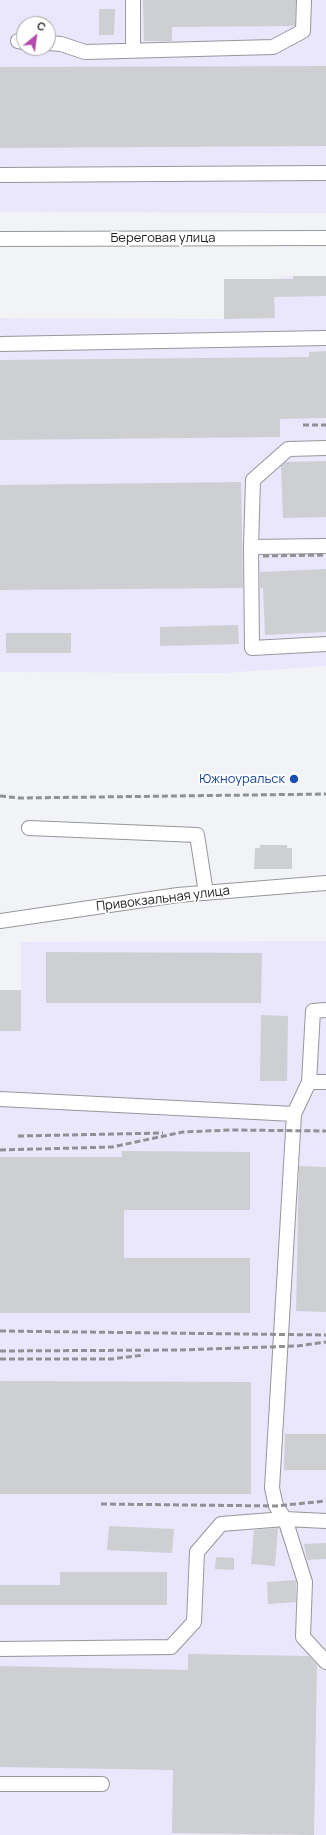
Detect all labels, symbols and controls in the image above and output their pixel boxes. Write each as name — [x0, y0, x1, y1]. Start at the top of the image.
north arrow — [16, 16, 56, 56]
text: С — [34, 17, 49, 34]
street label: Береговая улица — [110, 230, 216, 246]
place label: Южноуральск — [199, 771, 285, 787]
marker: Южноуральск — [288, 773, 300, 785]
street label: Привокзальная улица — [95, 883, 231, 915]

